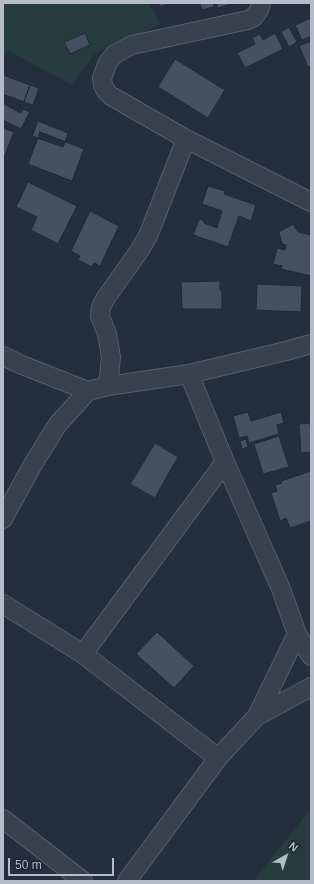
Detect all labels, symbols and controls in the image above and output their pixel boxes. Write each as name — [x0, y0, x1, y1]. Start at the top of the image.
north arrow — [266, 836, 306, 876]
text: N — [287, 840, 300, 854]
scale bar — [10, 850, 116, 876]
text: 50 m — [15, 858, 42, 872]

